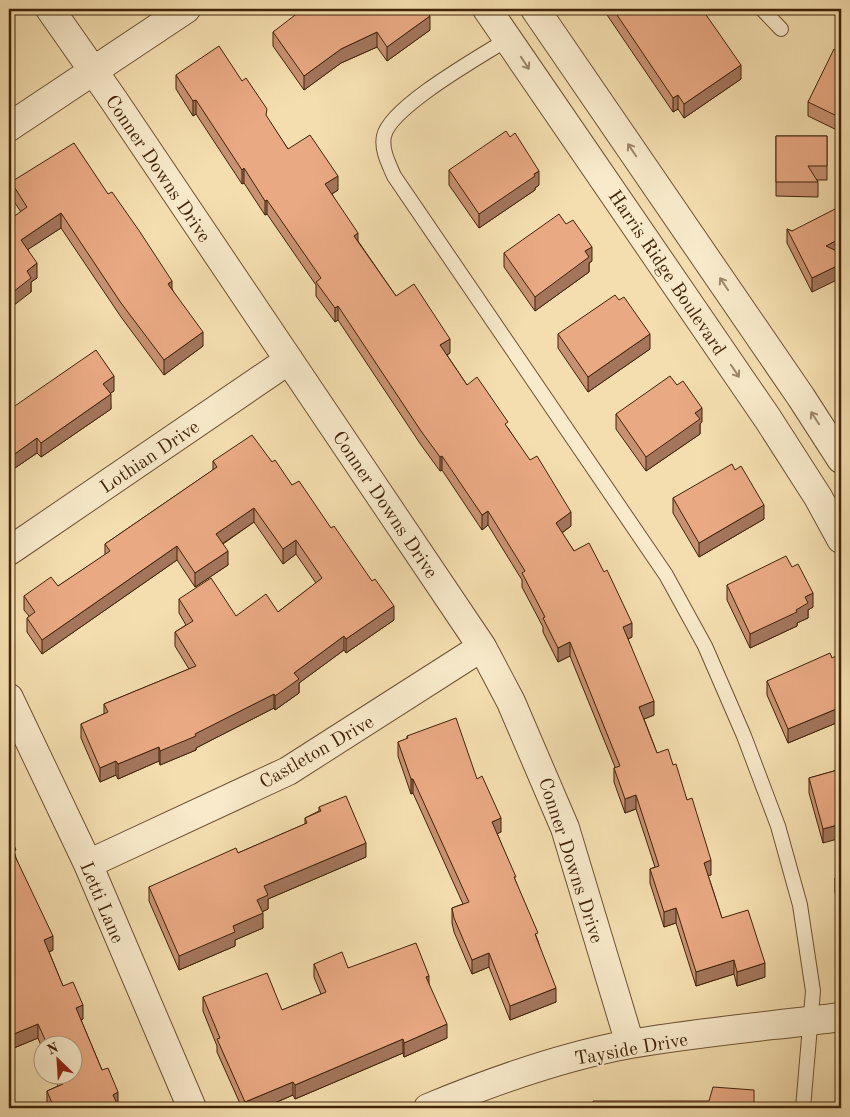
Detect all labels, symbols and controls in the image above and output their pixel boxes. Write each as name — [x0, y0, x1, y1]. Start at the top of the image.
one-way arrow — [520, 56, 530, 70]
street label: Conner Downs Drive — [101, 93, 213, 246]
one-way arrow — [627, 143, 637, 157]
street label: Harris Ridge Boulevard — [604, 187, 728, 359]
one-way arrow — [719, 277, 729, 291]
one-way arrow — [730, 364, 740, 378]
one-way arrow — [810, 412, 820, 426]
street label: Lothian Drive — [97, 418, 203, 498]
street label: Conner Downs Drive — [328, 429, 440, 582]
street label: Castleton Drive — [257, 713, 378, 793]
street label: Conner Downs Drive — [534, 776, 605, 946]
street label: Letti Lane — [75, 860, 126, 946]
street label: Tayside Drive — [573, 1031, 690, 1070]
north arrow — [32, 1034, 82, 1084]
text: N — [45, 1040, 61, 1058]

